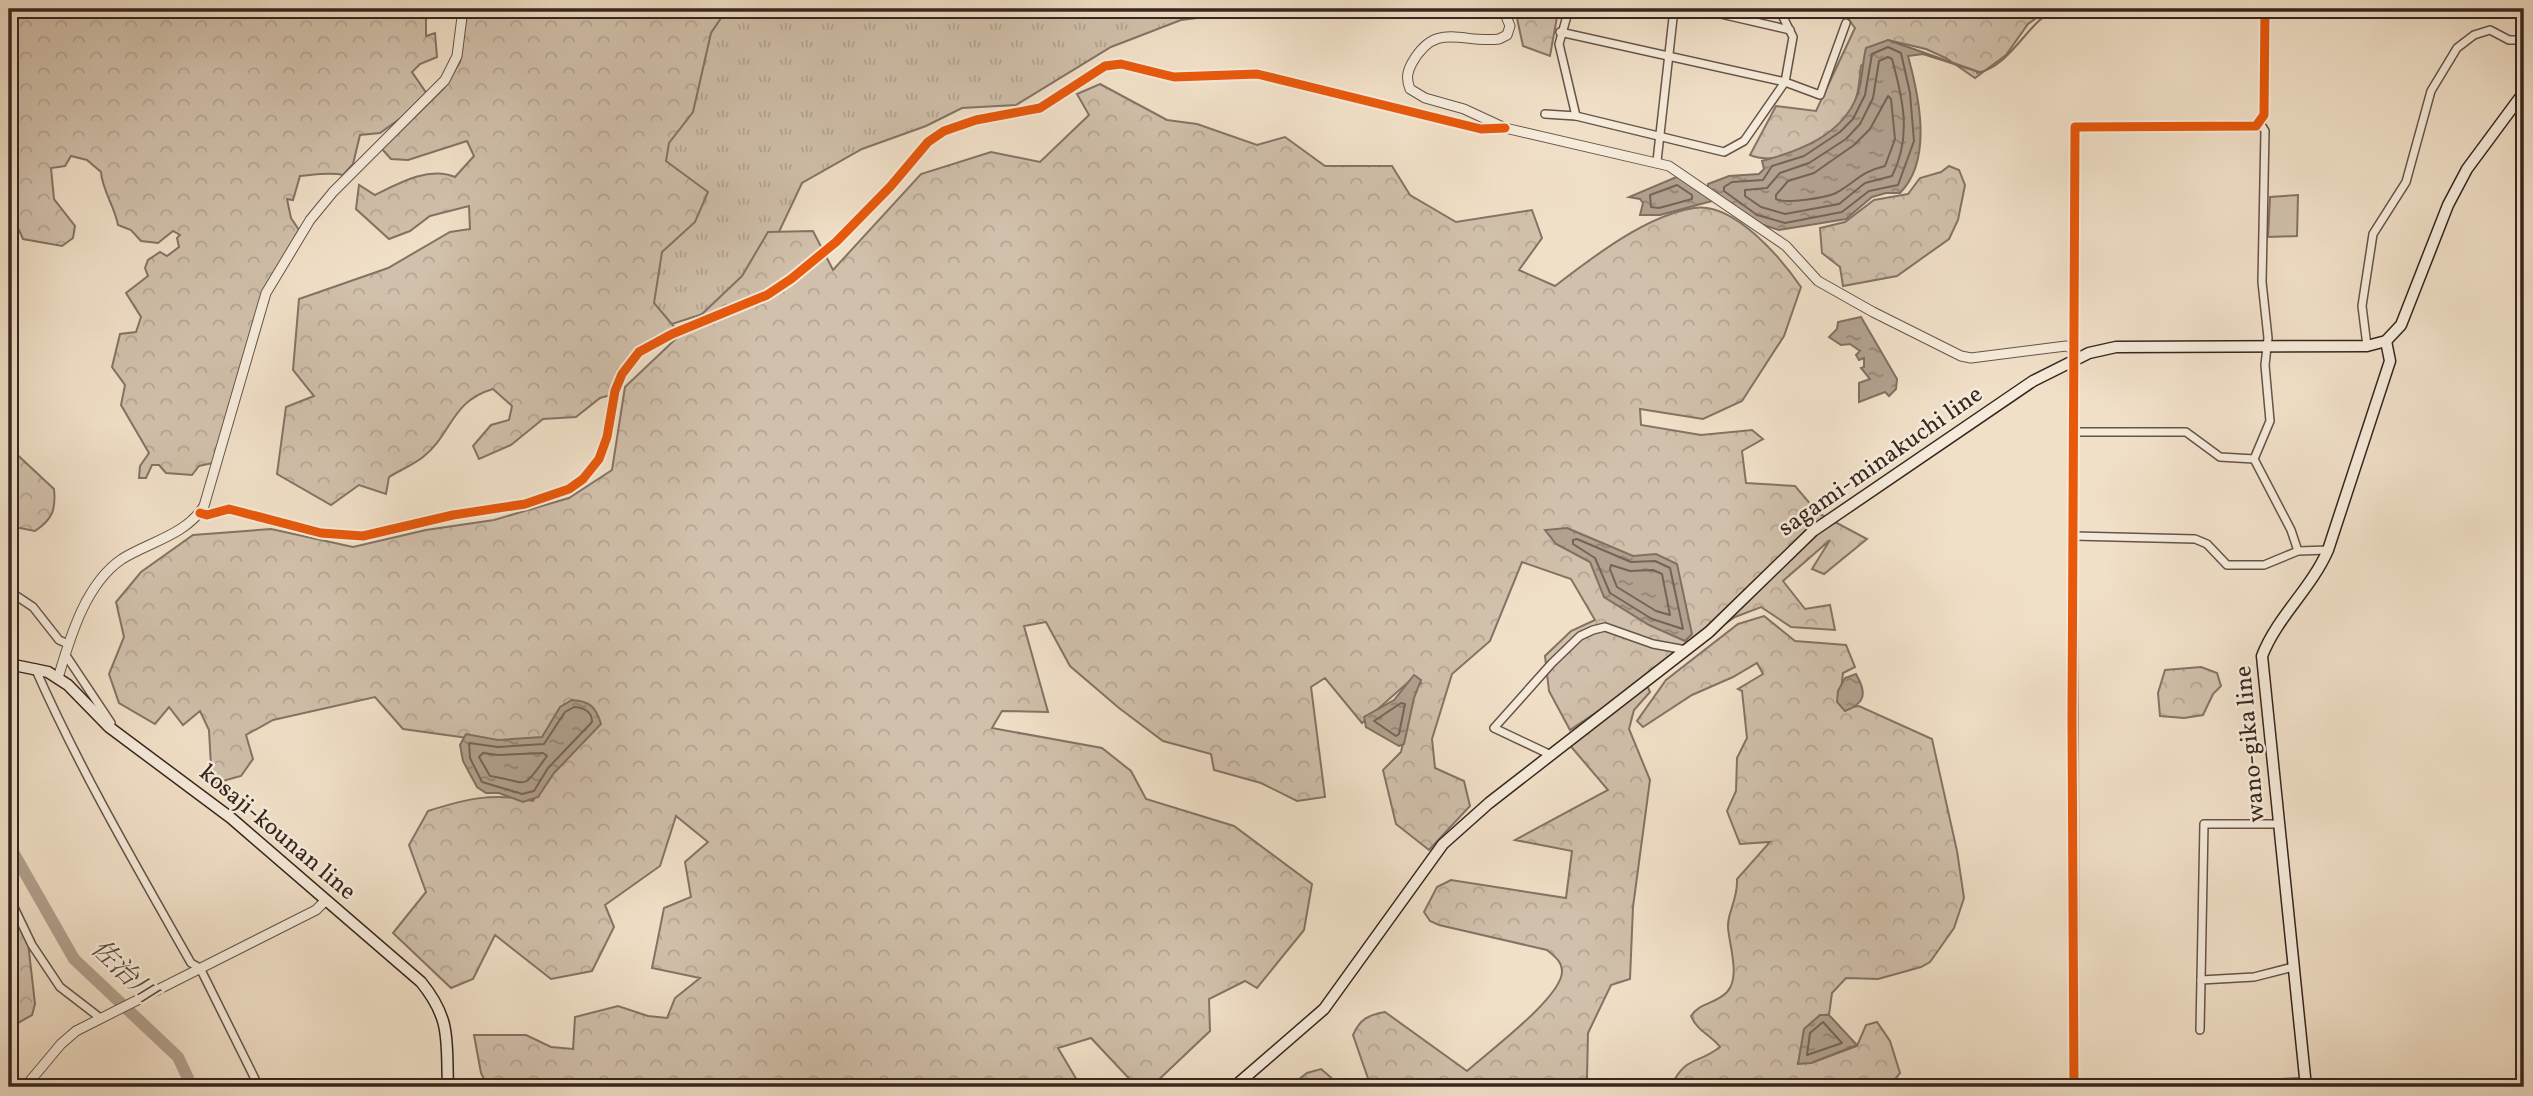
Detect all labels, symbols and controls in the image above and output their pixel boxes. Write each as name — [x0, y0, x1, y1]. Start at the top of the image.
street label: sagami-minakuchi line — [1772, 378, 1990, 546]
street label: wano-gika line — [2227, 664, 2275, 824]
street label: kosaji-kounan line — [191, 757, 363, 909]
water label: 佐治川 — [82, 932, 166, 1014]

